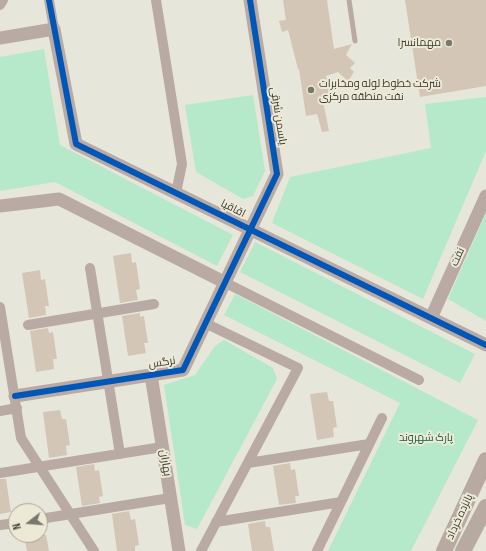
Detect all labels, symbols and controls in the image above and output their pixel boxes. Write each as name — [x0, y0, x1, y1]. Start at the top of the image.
place label: مهمانسرا — [398, 36, 441, 50]
marker: مهمانسرا — [444, 38, 454, 48]
place label: شرکت خطوط لوله ومخابرات نفت منطقه مرکزی — [319, 77, 441, 103]
marker: شرکت خطوط لوله ومخابرات نفت منطقه مرکزی — [306, 85, 316, 95]
street label: یاسمن شرقی — [267, 86, 289, 146]
street label: اقاقیا — [218, 197, 248, 221]
street label: نفت — [448, 246, 468, 268]
street label: نرگس — [147, 354, 177, 372]
park label: پارک شهروند — [399, 431, 453, 445]
street label: بهاران — [156, 449, 174, 477]
street label: پانزده خرداد — [444, 492, 476, 542]
north arrow — [8, 503, 48, 543]
text: N — [10, 522, 24, 531]

